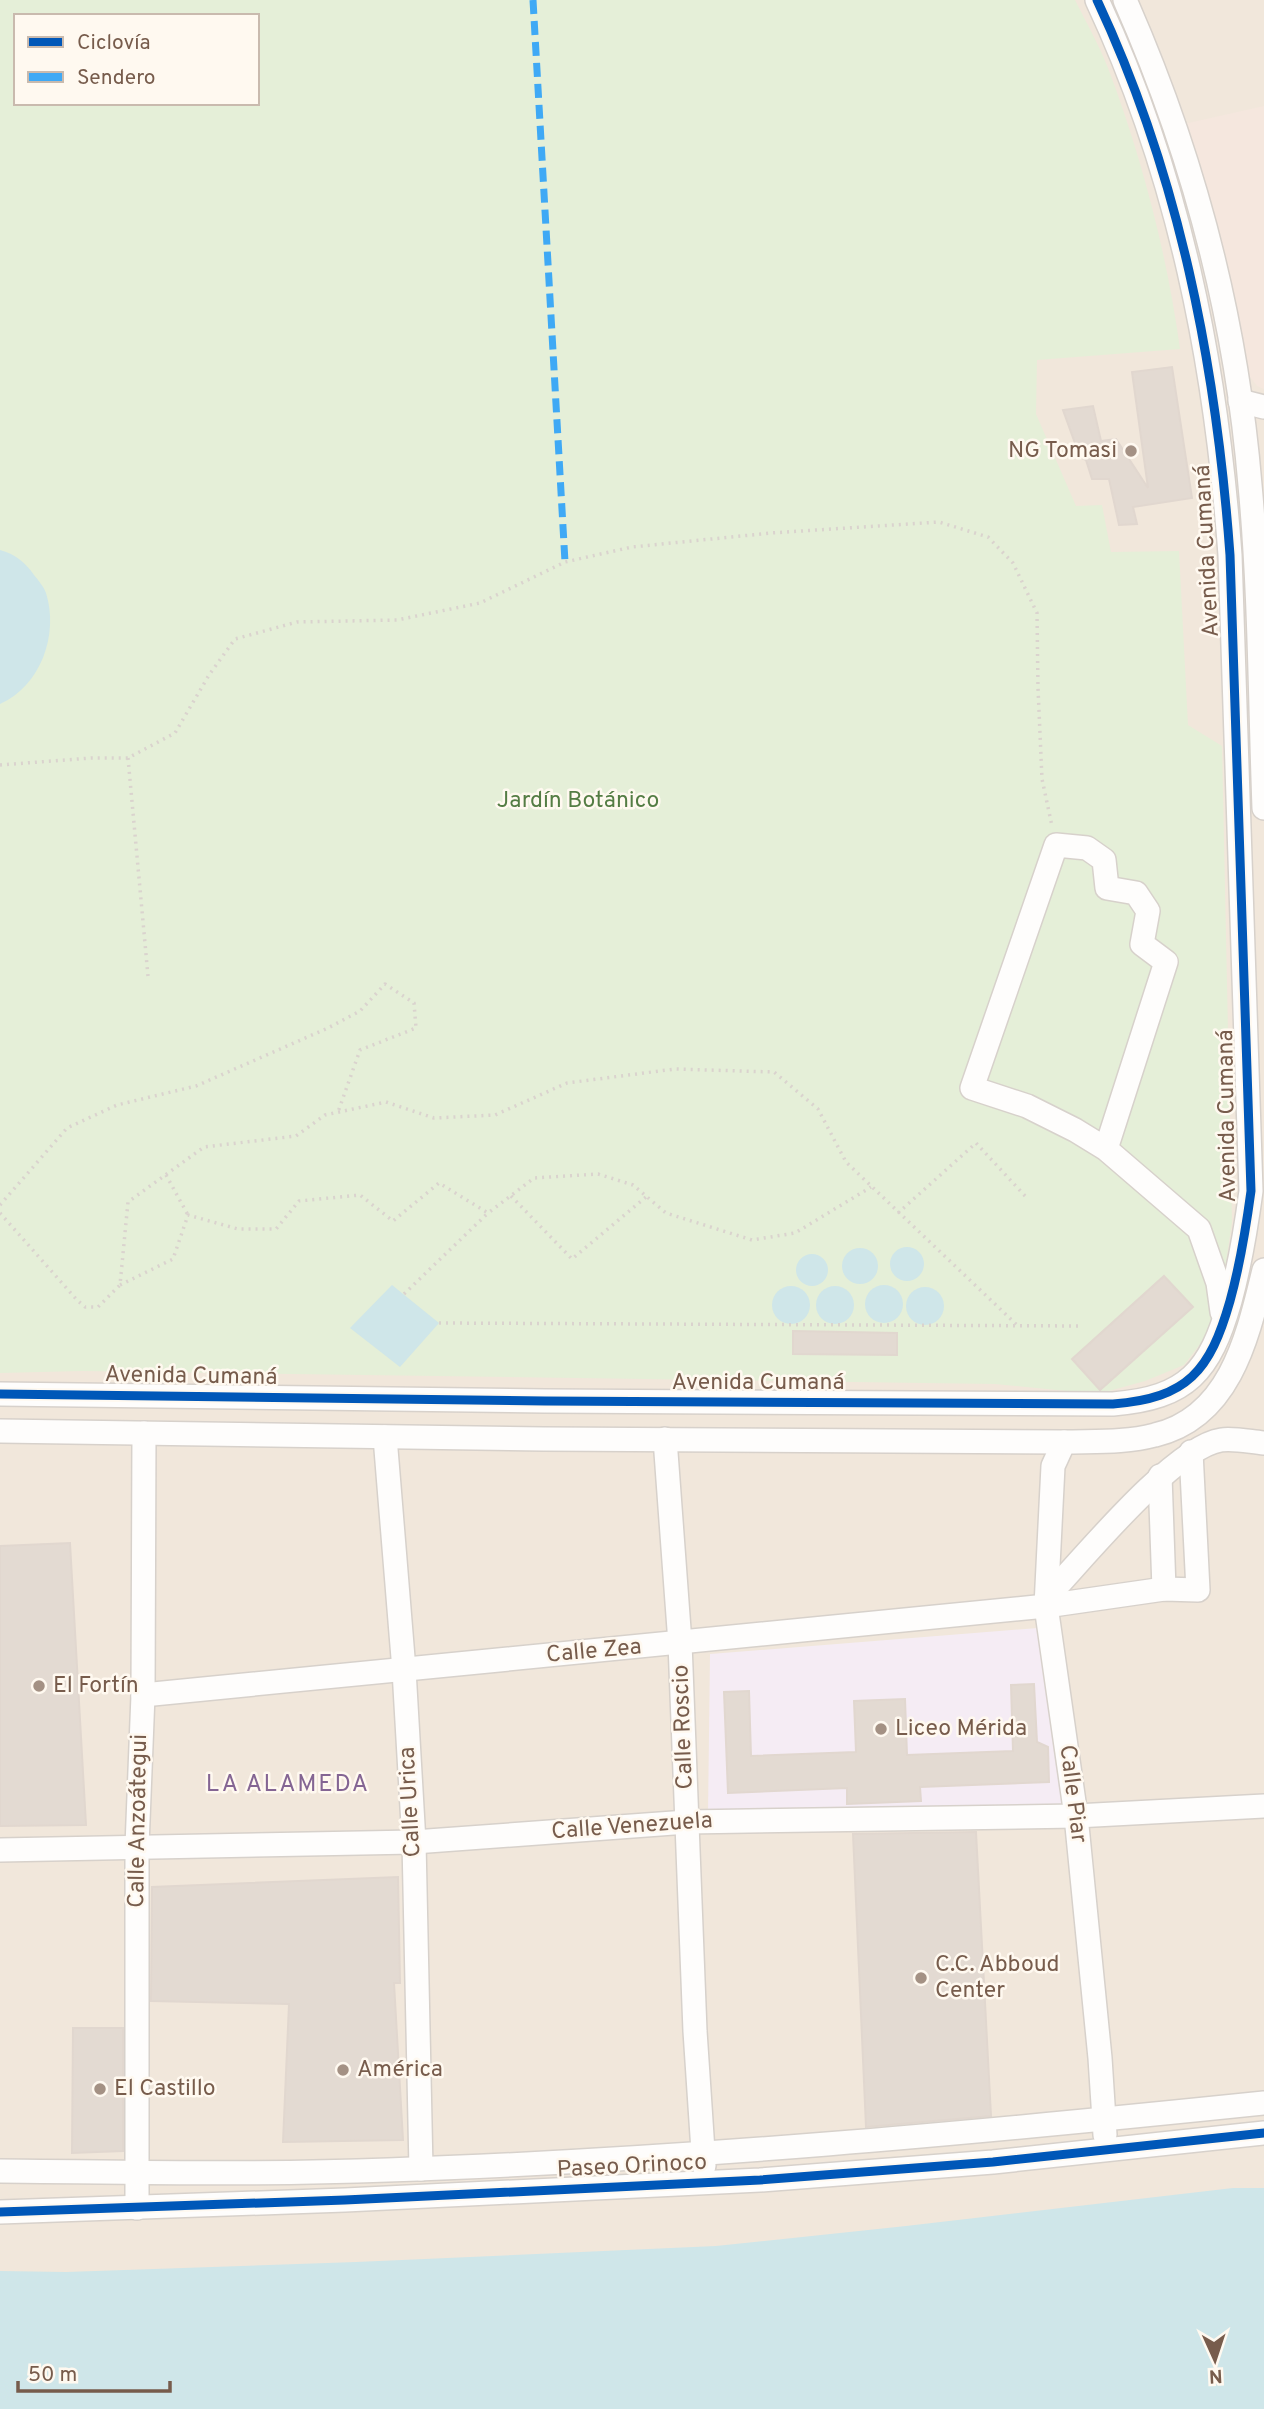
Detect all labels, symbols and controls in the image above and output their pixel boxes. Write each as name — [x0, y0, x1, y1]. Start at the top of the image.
legend — [14, 14, 259, 105]
text: Ciclovía — [77, 30, 151, 57]
text: Sendero — [77, 65, 156, 92]
place label: NG Tomasi — [1008, 437, 1117, 466]
marker: NG Tomasi — [1123, 443, 1139, 459]
street label: Avenida Cumaná — [1189, 464, 1227, 638]
park label: Jardín Botánico — [497, 787, 659, 816]
street label: Avenida Cumaná — [1212, 1029, 1244, 1203]
street label: Avenida Cumaná — [104, 1361, 278, 1393]
street label: Avenida Cumaná — [672, 1369, 844, 1398]
street label: Calle Zea — [545, 1633, 643, 1671]
street label: Calle Roscio — [667, 1664, 701, 1790]
place label: El Fortín — [53, 1672, 139, 1701]
marker: El Fortín — [31, 1678, 47, 1694]
place label: Liceo Mérida — [895, 1715, 1027, 1744]
marker: Liceo Mérida — [873, 1721, 889, 1737]
street label: Calle Anzoátegui — [123, 1734, 155, 1908]
street label: Calle Piar — [1052, 1743, 1092, 1845]
street label: Calle Urica — [394, 1746, 428, 1858]
district label: LA ALAMEDA — [206, 1770, 370, 1800]
street label: Calle Venezuela — [550, 1807, 714, 1847]
place label: C.C. Abboud Center — [935, 1951, 1059, 2006]
marker: C.C. Abboud Center — [913, 1970, 929, 1986]
place label: América — [357, 2056, 443, 2085]
marker: América — [335, 2062, 351, 2078]
place label: El Castillo — [114, 2075, 216, 2104]
marker: El Castillo — [92, 2081, 108, 2097]
street label: Paseo Orinoco — [556, 2149, 708, 2185]
north arrow — [1180, 2325, 1250, 2395]
scale bar — [18, 2350, 170, 2394]
text: 50 m — [28, 2362, 77, 2389]
text: N — [1208, 2363, 1223, 2387]

